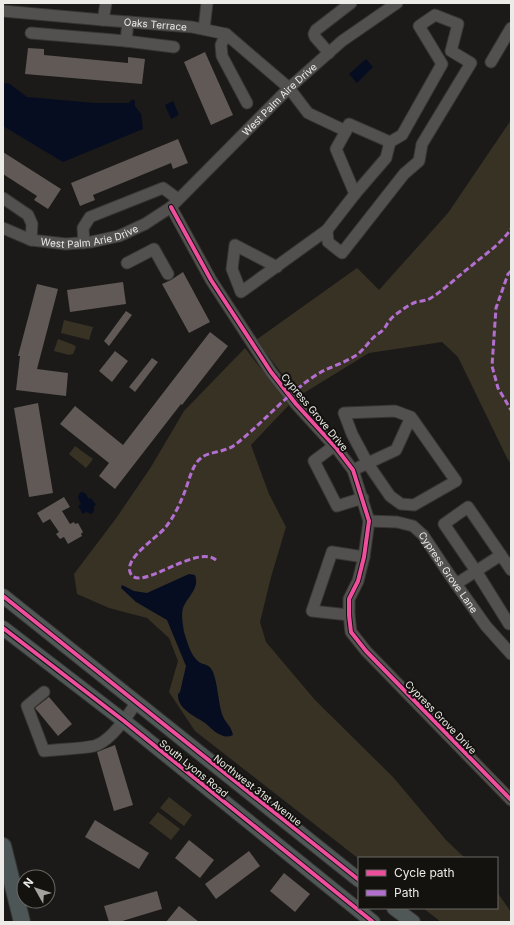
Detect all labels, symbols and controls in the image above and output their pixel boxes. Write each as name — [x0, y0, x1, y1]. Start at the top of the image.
street label: Oaks Terrace — [123, 16, 188, 33]
street label: West Palm Aire Drive — [240, 60, 319, 138]
street label: West Palm Arie Drive — [40, 222, 140, 250]
street label: Cypress Grove Drive — [279, 371, 351, 453]
street label: Cypress Grove Lane — [416, 529, 481, 615]
street label: Cypress Grove Drive — [403, 678, 479, 756]
street label: South Lyons Road — [157, 737, 231, 799]
street label: Northwest 31st Avenue — [212, 752, 305, 828]
legend — [358, 857, 498, 909]
text: Cycle path — [394, 865, 455, 880]
north arrow — [16, 869, 56, 909]
text: N — [20, 875, 36, 890]
text: Path — [394, 885, 419, 900]

